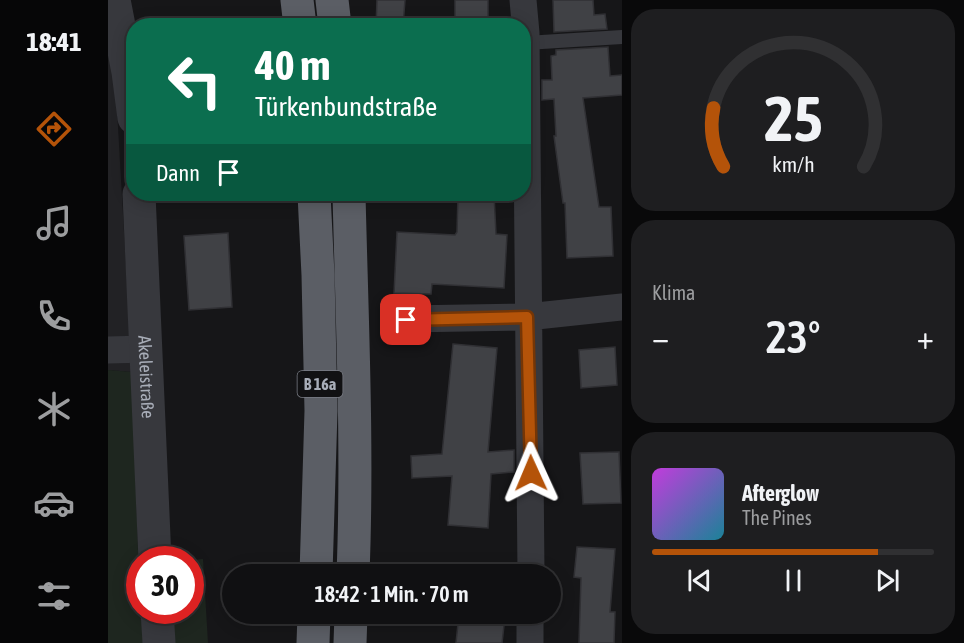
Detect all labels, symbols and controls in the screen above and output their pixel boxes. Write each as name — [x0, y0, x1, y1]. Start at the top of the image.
text: 18:41 — [26, 26, 82, 57]
text: 40 m — [255, 41, 330, 89]
icon: left — [156, 42, 234, 120]
text: 25 — [764, 83, 822, 154]
text: Türkenbundstraße — [255, 91, 437, 122]
icon: directions — [33, 108, 75, 150]
text: km/h — [772, 153, 814, 178]
icon: arrive — [212, 156, 245, 189]
text: Dann — [156, 160, 200, 186]
icon: music — [33, 202, 75, 244]
text: Klima — [652, 281, 695, 304]
pin — [380, 294, 431, 345]
icon: phone — [33, 295, 75, 337]
icon: arrive — [389, 303, 422, 336]
text: 23° — [766, 311, 820, 363]
text: − — [652, 318, 669, 356]
text: + — [917, 318, 934, 356]
street label: Akeleistraße — [135, 335, 159, 419]
road number: B 16a — [298, 371, 342, 397]
icon: climate — [33, 388, 75, 430]
position arrow — [499, 441, 563, 505]
text: Afterglow — [742, 480, 819, 506]
icon: car — [33, 482, 75, 524]
text: The Pines — [742, 506, 812, 529]
speed limit sign: 30 — [126, 546, 204, 624]
icon: previous — [683, 564, 716, 597]
icon: pause — [777, 564, 810, 597]
icon: next — [871, 564, 904, 597]
icon: filters — [33, 575, 75, 617]
text: 18:42 · 1 Min. · 70 m — [314, 581, 469, 607]

